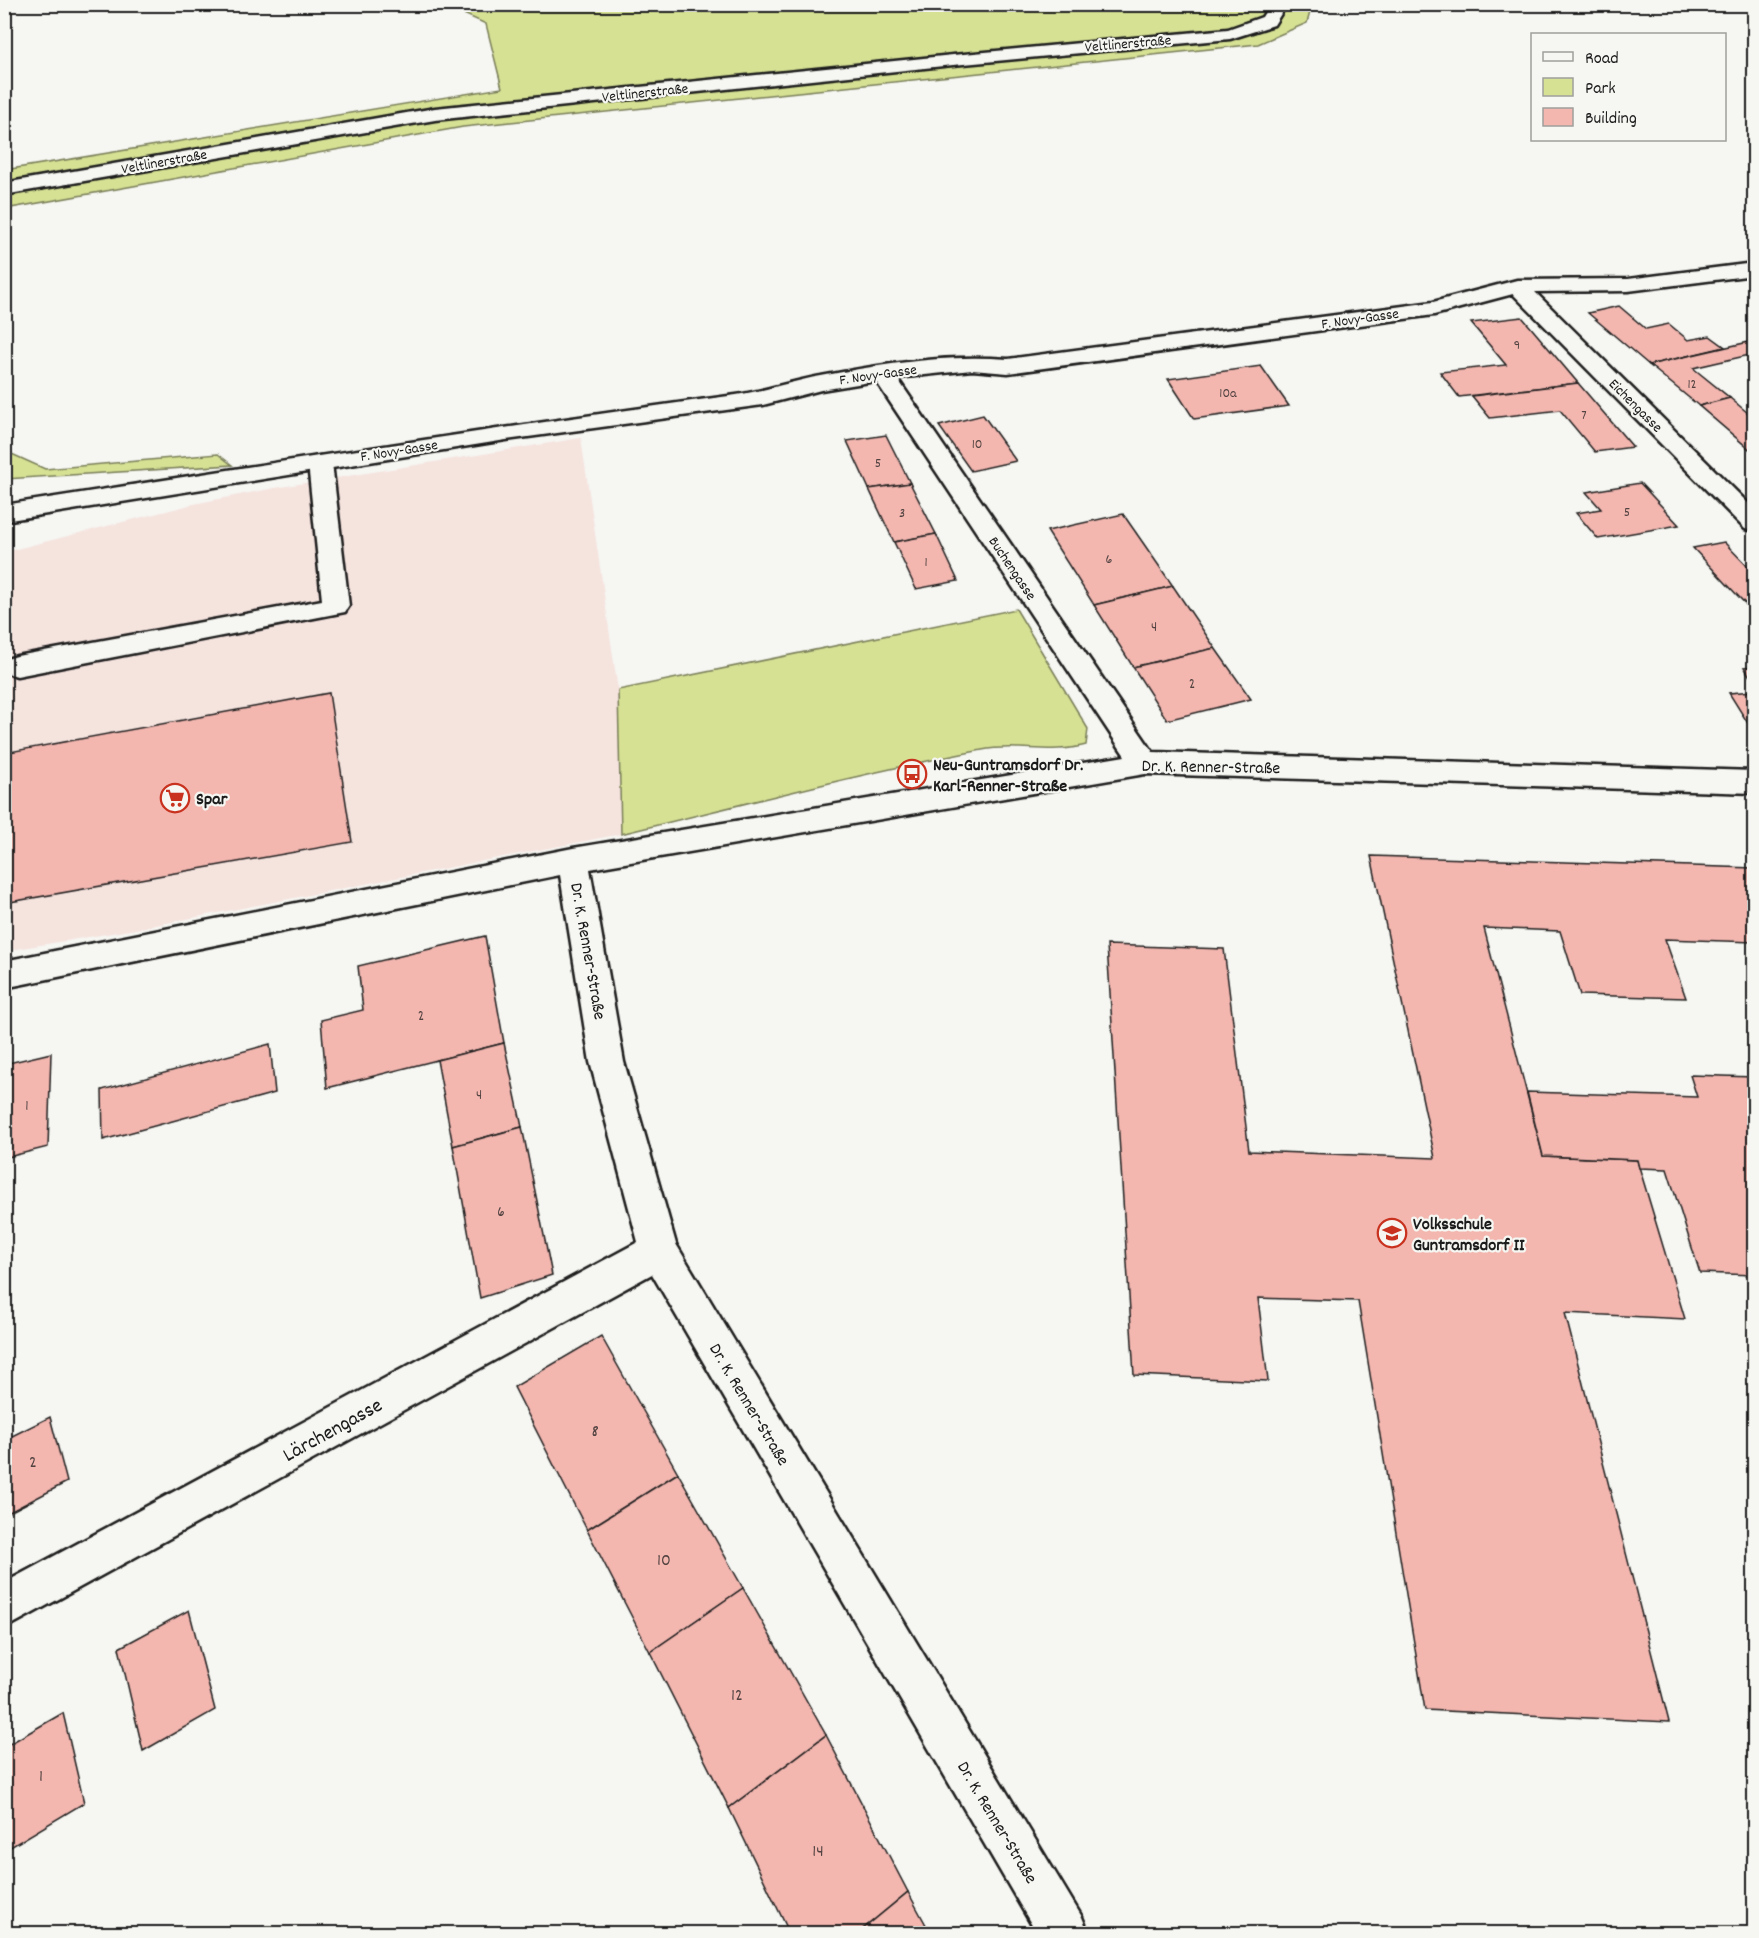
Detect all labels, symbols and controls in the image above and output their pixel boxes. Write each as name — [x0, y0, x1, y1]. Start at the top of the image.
street label: Veltlinerstraße — [1084, 30, 1173, 60]
legend — [1531, 33, 1726, 141]
text: Road — [1585, 47, 1619, 72]
text: Park — [1585, 77, 1616, 102]
street label: Veltlinerstraße — [601, 78, 690, 109]
text: Building — [1585, 107, 1637, 132]
street label: Veltlinerstraße — [120, 145, 209, 181]
street label: F. Novy-Gasse — [1320, 304, 1401, 336]
house number: 9 — [1514, 336, 1520, 356]
street label: F. Novy-Gasse — [838, 360, 919, 392]
street label: Eichengasse — [1602, 374, 1667, 439]
house number: 12 — [1687, 375, 1697, 395]
house number: 10a — [1219, 384, 1237, 404]
house number: 7 — [1581, 406, 1587, 426]
street label: F. Novy-Gasse — [359, 435, 440, 469]
house number: 10 — [972, 435, 982, 455]
house number: 5 — [875, 454, 881, 474]
house number: 5 — [1624, 503, 1630, 523]
house number: 3 — [899, 504, 905, 524]
street label: Buchengasse — [982, 533, 1041, 606]
house number: 6 — [1106, 550, 1113, 570]
house number: 1 — [924, 553, 928, 573]
house number: 4 — [1151, 617, 1157, 639]
house number: 2 — [1189, 674, 1195, 696]
place label: Neu-Guntramsdorf Dr. Karl-Renner-Straße — [933, 754, 1083, 800]
street label: Dr. K. Renner-Straße — [1141, 755, 1281, 782]
bus stop icon: Neu-Guntramsdorf Dr. Karl-Renner-Straße — [896, 758, 928, 790]
supermarket icon: Spar — [159, 782, 191, 814]
place label: Spar — [196, 788, 228, 813]
street label: Dr. K. Renner-Straße — [562, 881, 611, 1022]
house number: 2 — [418, 1006, 424, 1028]
house number: 4 — [476, 1085, 482, 1107]
house number: 1 — [25, 1096, 29, 1118]
house number: 6 — [497, 1202, 505, 1224]
place label: Volksschule Guntramsdorf II — [1413, 1213, 1525, 1259]
school or university icon: Volksschule Guntramsdorf II — [1376, 1217, 1408, 1249]
street label: Dr. K. Renner-Straße — [701, 1339, 794, 1471]
street label: Lärchengasse — [278, 1392, 389, 1471]
house number: 8 — [591, 1420, 599, 1445]
house number: 2 — [29, 1451, 37, 1476]
house number: 10 — [657, 1549, 671, 1574]
house number: 12 — [731, 1684, 743, 1709]
street label: Dr. K. Renner-Straße — [949, 1757, 1042, 1889]
house number: 1 — [39, 1765, 43, 1790]
house number: 14 — [812, 1840, 824, 1865]

